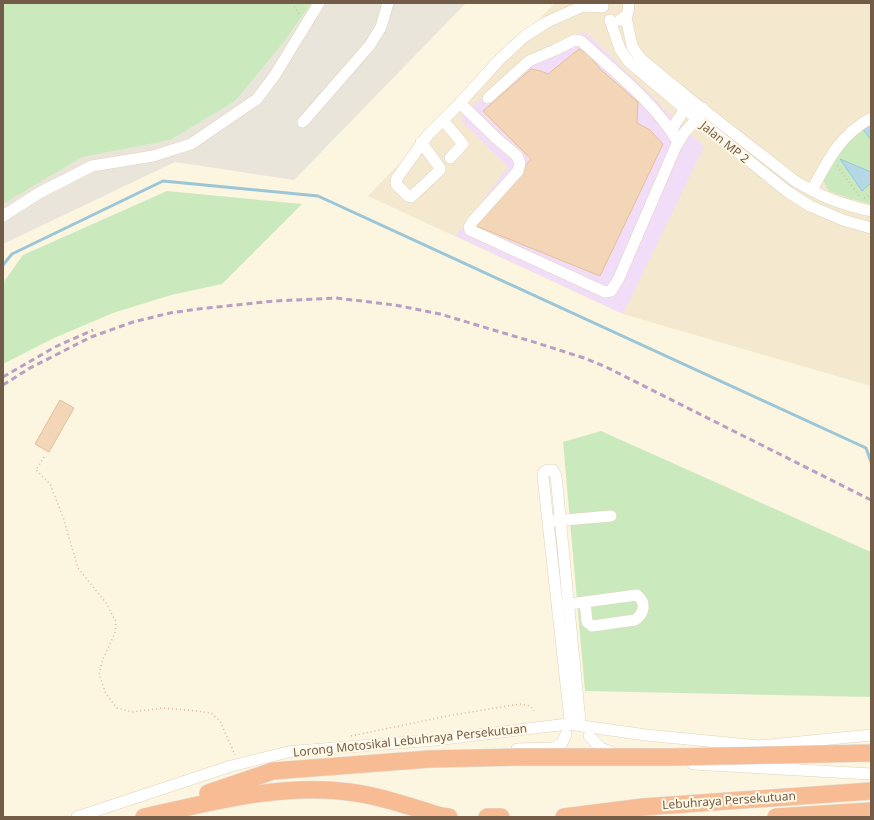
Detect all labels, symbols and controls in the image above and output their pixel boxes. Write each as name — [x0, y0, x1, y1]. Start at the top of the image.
street label: Jalan MP 2 — [696, 116, 753, 167]
street label: Lorong Motosikal Lebuhraya Persekutuan — [292, 719, 528, 761]
street label: Lebuhraya Persekutuan — [662, 787, 796, 813]

